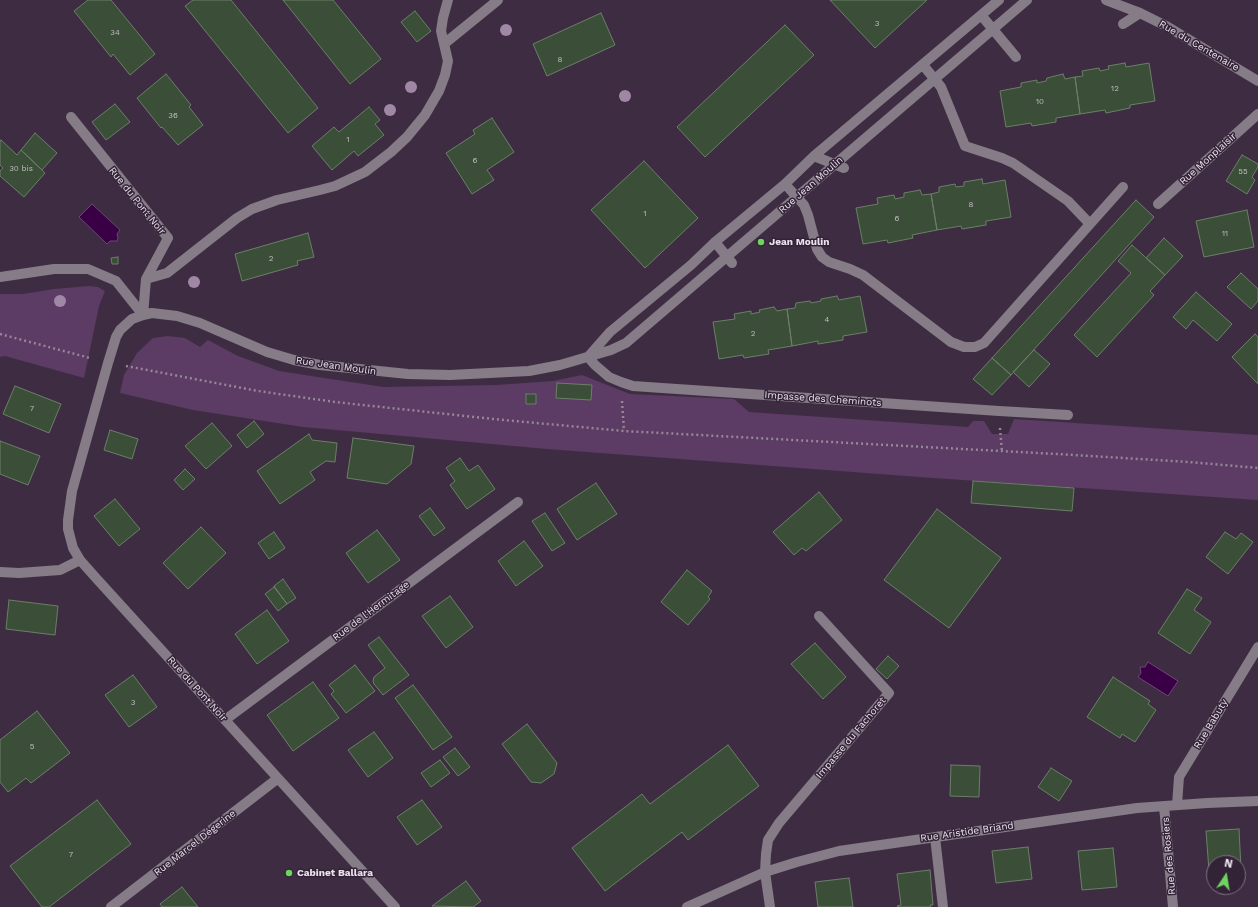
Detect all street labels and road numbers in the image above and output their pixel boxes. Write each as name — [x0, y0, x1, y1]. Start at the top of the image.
street label: Rue du Centenaire — [1157, 18, 1241, 74]
street label: Rue Monplaisir — [1177, 130, 1239, 188]
street label: Rue Jean Moulin — [776, 154, 846, 216]
street label: Rue du Pont Noir — [106, 165, 168, 237]
street label: Rue Jean Moulin — [295, 354, 377, 378]
street label: Impasse des Cheminots — [764, 389, 882, 409]
street label: Rue de l'Hermitage — [330, 578, 412, 644]
street label: Rue du Pont Noir — [165, 654, 229, 724]
street label: Impasse du Fachoret — [813, 695, 889, 781]
street label: Rue Babuty — [1191, 697, 1231, 751]
street label: Rue Marcel Dégerine — [152, 807, 238, 879]
street label: Rue des Rosiers — [1160, 817, 1178, 895]
street label: Rue Aristide Briand — [920, 820, 1014, 844]

